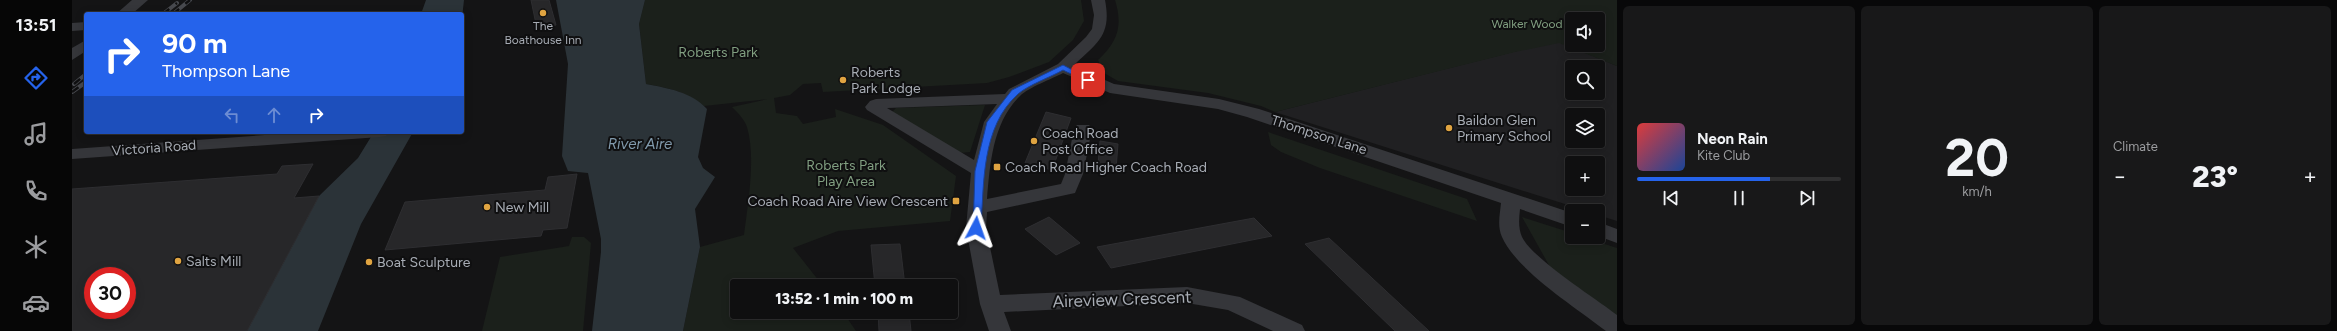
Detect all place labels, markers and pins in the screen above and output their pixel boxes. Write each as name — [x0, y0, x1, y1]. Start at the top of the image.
marker: The Boathouse Inn — [538, 8, 548, 18]
place label: The Boathouse Inn — [504, 19, 582, 47]
pin — [1071, 63, 1105, 97]
place label: Roberts Park Lodge — [851, 64, 921, 97]
marker: Roberts Park Lodge — [838, 75, 848, 85]
place label: Baildon Glen Primary School — [1457, 112, 1551, 145]
marker: Baildon Glen Primary School — [1444, 123, 1454, 133]
place label: Coach Road Post Office — [1042, 125, 1118, 158]
marker: Coach Road Post Office — [1029, 136, 1039, 146]
place label: Coach Road Higher Coach Road — [1005, 159, 1207, 176]
marker: Coach Road Higher Coach Road — [992, 162, 1002, 172]
place label: Coach Road Aire View Crescent — [747, 193, 948, 210]
marker: Coach Road Aire View Crescent — [951, 196, 961, 206]
place label: New Mill — [495, 199, 549, 216]
marker: New Mill — [482, 202, 492, 212]
place label: Salts Mill — [186, 253, 241, 270]
place label: Boat Sculpture — [377, 254, 471, 271]
marker: Salts Mill — [173, 256, 183, 266]
marker: Boat Sculpture — [364, 257, 374, 267]

